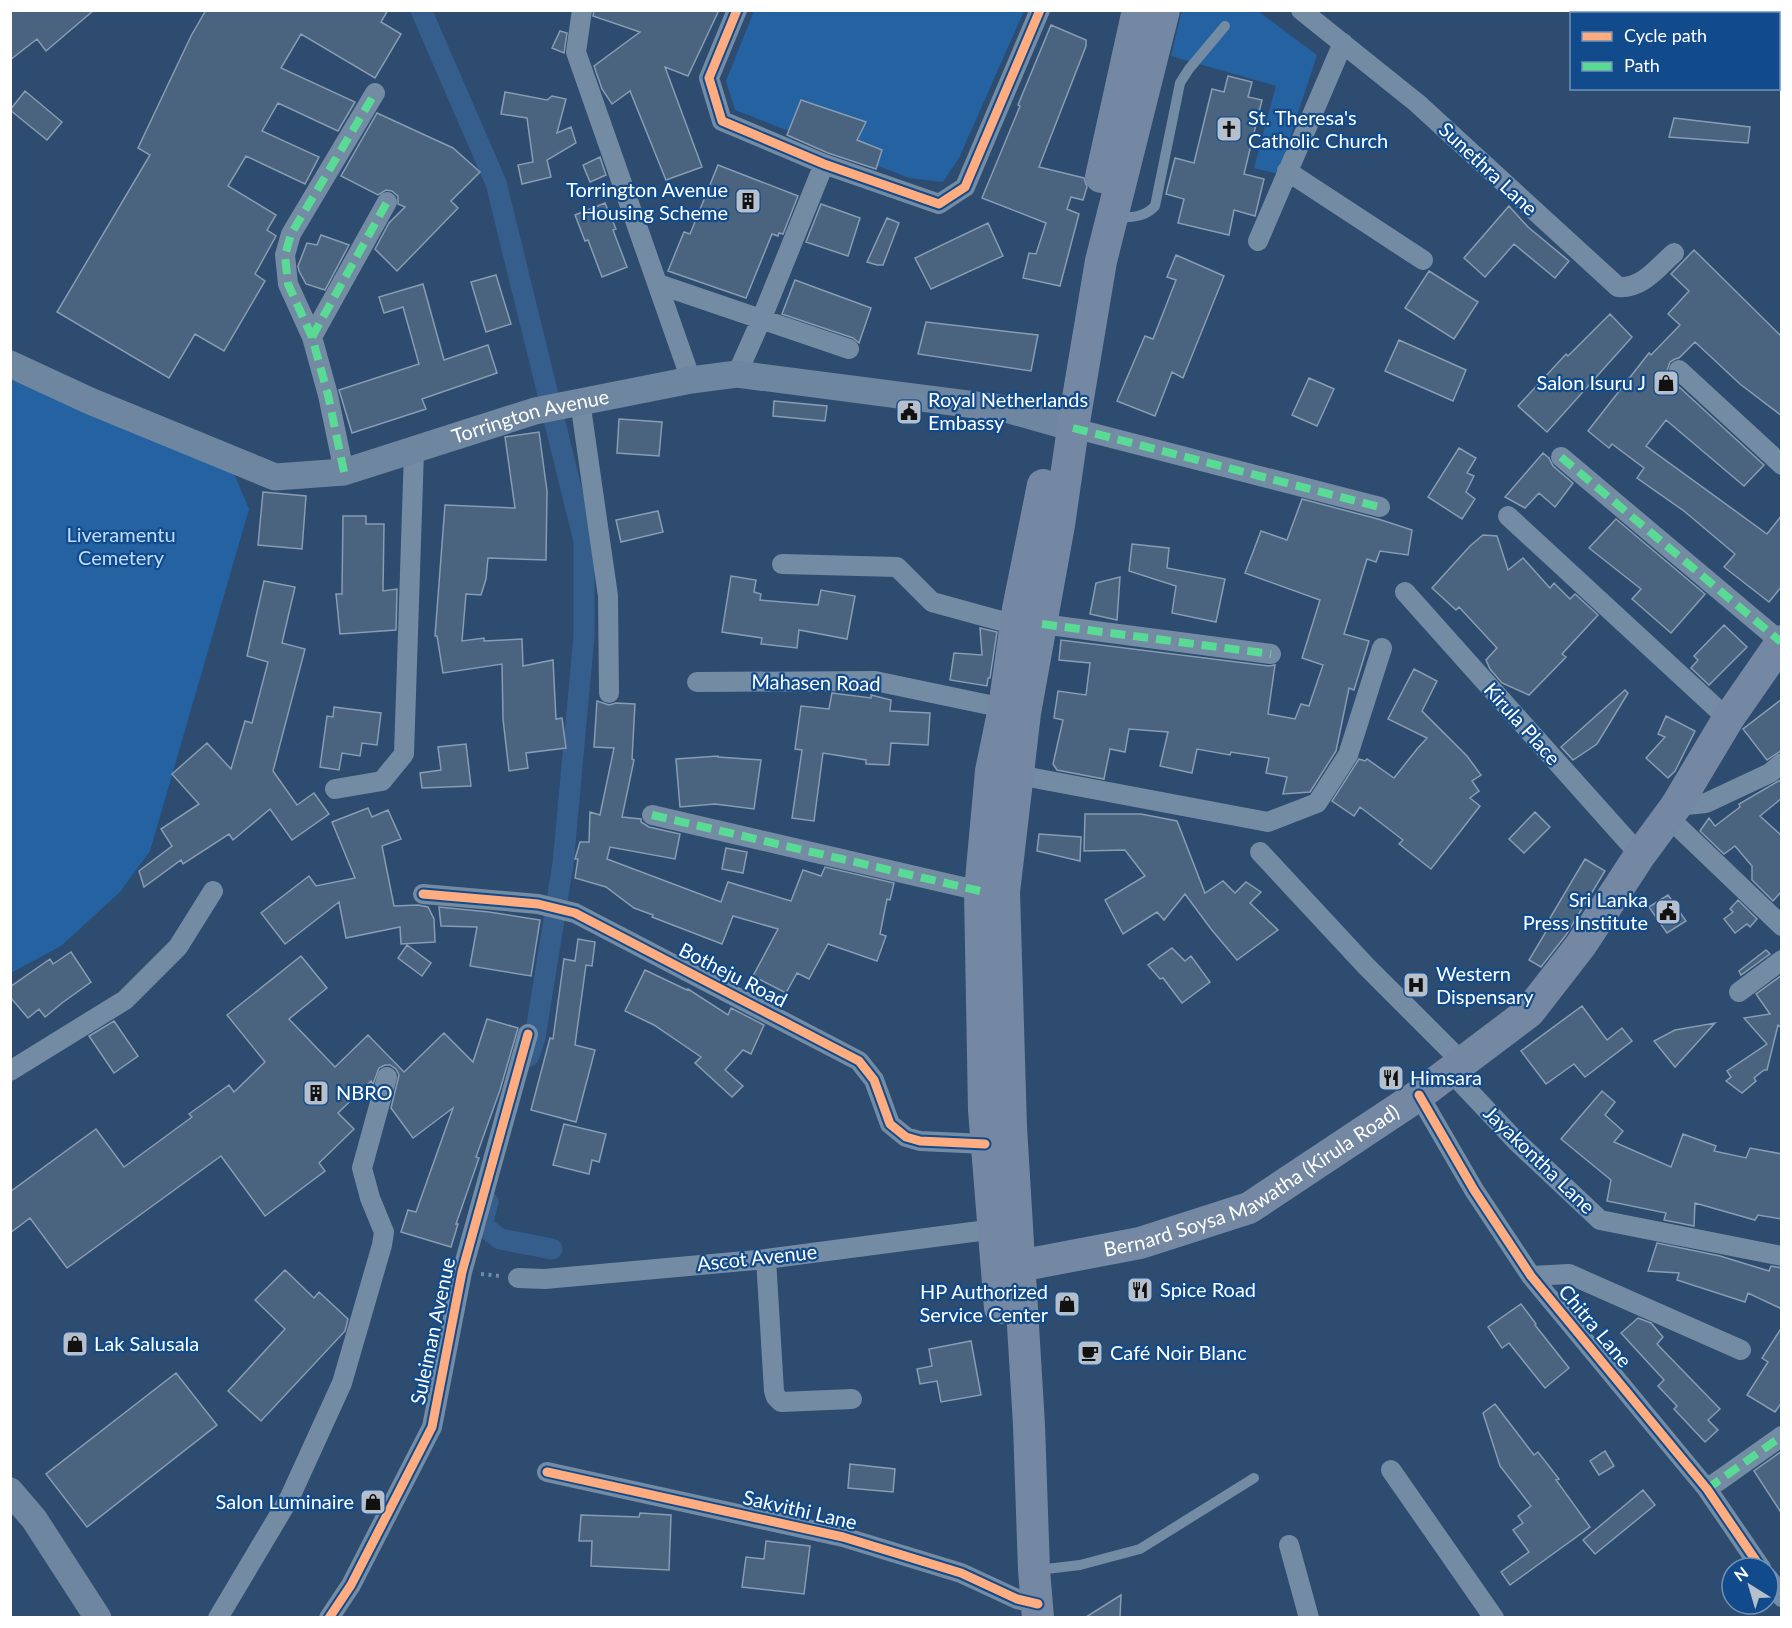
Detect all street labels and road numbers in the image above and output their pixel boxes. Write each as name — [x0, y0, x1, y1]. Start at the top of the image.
street label: Sunethra Lane — [1434, 117, 1543, 220]
street label: Torrington Avenue — [448, 384, 611, 448]
street label: Mahasen Road — [751, 669, 881, 695]
street label: Kirula Place — [1479, 677, 1566, 770]
street label: Botheju Road — [675, 937, 792, 1012]
street label: Bernard Soysa Mawatha (Kirula Road) — [1102, 1099, 1403, 1261]
street label: Jayakontha Lane — [1479, 1100, 1600, 1218]
street label: Ascot Avenue — [696, 1239, 818, 1275]
street label: Suleiman Avenue — [405, 1255, 459, 1407]
street label: Chitra Lane — [1554, 1279, 1637, 1372]
street label: Sakvithi Lane — [741, 1484, 859, 1534]

